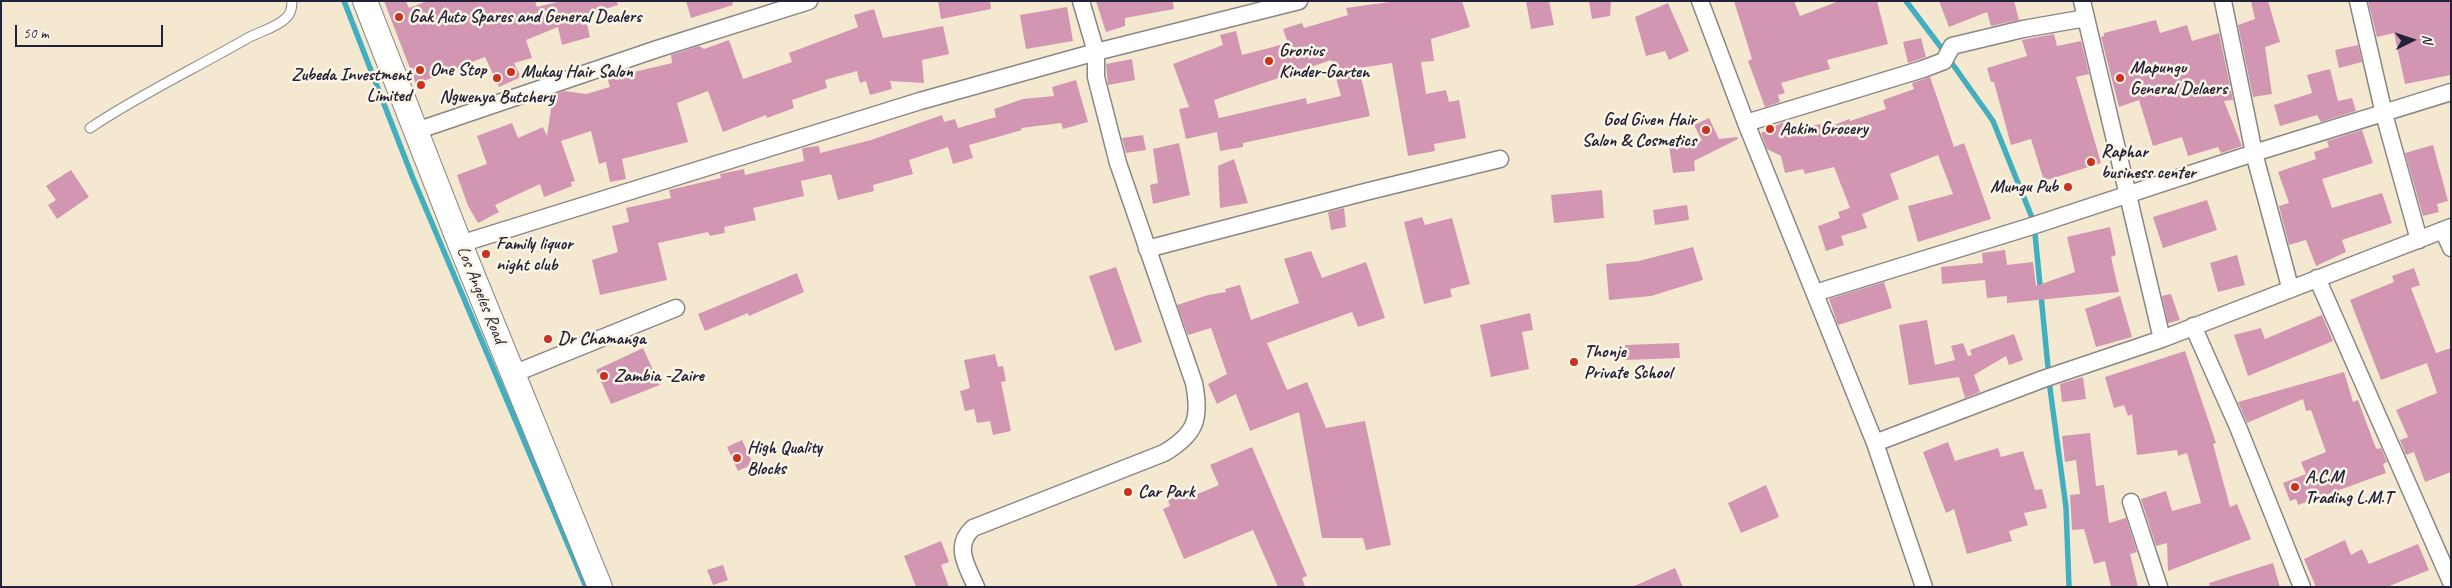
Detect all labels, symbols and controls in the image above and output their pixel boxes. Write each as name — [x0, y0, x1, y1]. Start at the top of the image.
place label: Gak Auto Spares and General Dealers — [409, 6, 641, 28]
marker: Gak Auto Spares and General Dealers — [393, 11, 405, 23]
scale bar — [18, 15, 165, 47]
north arrow — [2387, 15, 2437, 65]
text: 50 m — [23, 24, 49, 43]
text: N — [2419, 34, 2436, 44]
place label: Grorius Kinder-Garten — [1279, 40, 1369, 82]
marker: Grorius Kinder-Garten — [1263, 55, 1275, 67]
place label: Mapungu General Delaers — [2130, 57, 2227, 100]
place label: One Stop — [430, 59, 486, 81]
place label: Mukay Hair Salon — [521, 61, 633, 83]
place label: Zubeda Investment Limited — [292, 64, 411, 106]
marker: One Stop — [414, 64, 426, 76]
marker: Mukay Hair Salon — [505, 66, 517, 78]
marker: Ngwenya Butchery — [491, 72, 503, 84]
marker: Mapungu General Delaers — [2114, 72, 2126, 84]
marker: Zubeda Investment Limited — [415, 79, 427, 91]
place label: Ngwenya Butchery — [440, 86, 554, 108]
place label: God Given Hair Salon & Cosmetics — [1582, 109, 1696, 152]
place label: Ackim Grocery — [1780, 118, 1868, 140]
marker: Ackim Grocery — [1764, 123, 1776, 135]
marker: God Given Hair Salon & Cosmetics — [1700, 124, 1712, 136]
place label: Raphar business center — [2101, 141, 2196, 183]
marker: Raphar business center — [2085, 156, 2097, 168]
place label: Mungu Pub — [1990, 176, 2058, 198]
marker: Mungu Pub — [2062, 181, 2074, 193]
place label: Family liquor night club — [496, 233, 573, 276]
street label: Los Angeles Road — [452, 243, 510, 347]
marker: Family liquor night club — [480, 248, 492, 260]
place label: Dr Chamanga — [558, 328, 645, 350]
marker: Dr Chamanga — [542, 333, 554, 345]
place label: Thonje Private School — [1584, 341, 1672, 384]
marker: Thonje Private School — [1568, 356, 1580, 368]
place label: Zambia -Zaire — [614, 365, 704, 387]
marker: Zambia -Zaire — [598, 370, 610, 382]
place label: High Quality Blocks — [747, 437, 822, 479]
marker: High Quality Blocks — [731, 452, 743, 464]
place label: A.C.M Trading L.M.T — [2305, 466, 2392, 508]
place label: Car Park — [1138, 481, 1194, 503]
marker: A.C.M Trading L.M.T — [2289, 481, 2301, 493]
marker: Car Park — [1122, 486, 1134, 498]

